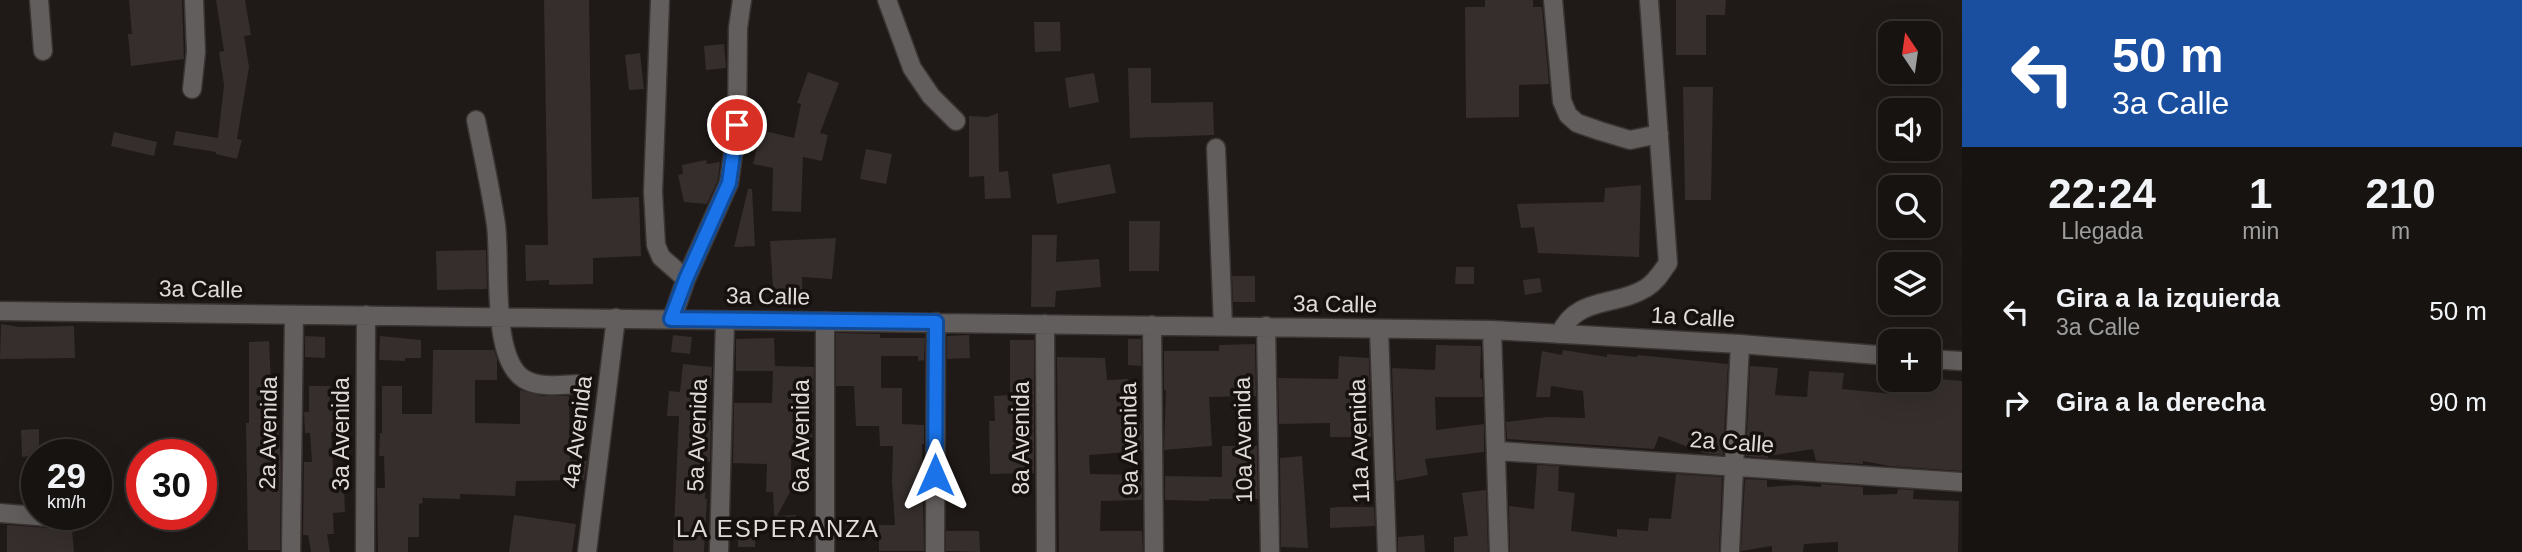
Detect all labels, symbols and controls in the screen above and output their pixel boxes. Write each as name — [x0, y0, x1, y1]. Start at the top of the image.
north arrow — [1878, 21, 1941, 84]
map controls — [1878, 21, 1941, 392]
icon: left — [1997, 28, 2088, 119]
text: 50 m — [2112, 28, 2224, 82]
text: 3a Calle — [2112, 85, 2229, 121]
pin — [707, 95, 767, 155]
button: sound — [1878, 98, 1941, 161]
icon: arrive — [718, 106, 756, 144]
text: 22:24 — [2048, 170, 2156, 217]
text: 1 — [2249, 170, 2272, 217]
text: 210 — [2366, 170, 2436, 217]
button: search — [1878, 175, 1941, 238]
text: Llegada — [2061, 218, 2143, 244]
text: min — [2242, 218, 2279, 244]
text: m — [2391, 218, 2410, 244]
button: layers — [1878, 252, 1941, 315]
street label: 3a Calle — [159, 275, 243, 303]
street label: 3a Calle — [726, 282, 810, 310]
text: Gira a la izquierda — [2056, 283, 2280, 313]
street label: 3a Calle — [1293, 290, 1377, 318]
icon: left — [1997, 293, 2035, 331]
text: 50 m — [2429, 296, 2487, 326]
street label: 1a Calle — [1650, 302, 1736, 332]
text: 3a Calle — [2056, 314, 2140, 340]
button: + — [1878, 329, 1941, 392]
street label: 4a Avenida — [557, 374, 597, 490]
street label: 2a Avenida — [254, 376, 282, 490]
street label: 10a Avenida — [1229, 376, 1257, 503]
street label: 3a Avenida — [328, 377, 354, 491]
street label: 5a Avenida — [682, 378, 712, 492]
street label: 11a Avenida — [1344, 378, 1374, 504]
street label: 6a Avenida — [788, 379, 814, 493]
street label: 8a Avenida — [1008, 381, 1034, 495]
street label: 9a Avenida — [1115, 382, 1143, 496]
icon: right — [1997, 384, 2035, 422]
text: Gira a la derecha — [2056, 387, 2266, 417]
text: 90 m — [2429, 387, 2487, 417]
street label: 2a Calle — [1689, 426, 1775, 458]
position arrow — [898, 438, 972, 512]
speed limit sign: 30 — [126, 439, 217, 530]
text: 29 — [47, 456, 86, 495]
text: km/h — [47, 492, 86, 512]
district label: LA ESPERANZA — [676, 515, 880, 542]

